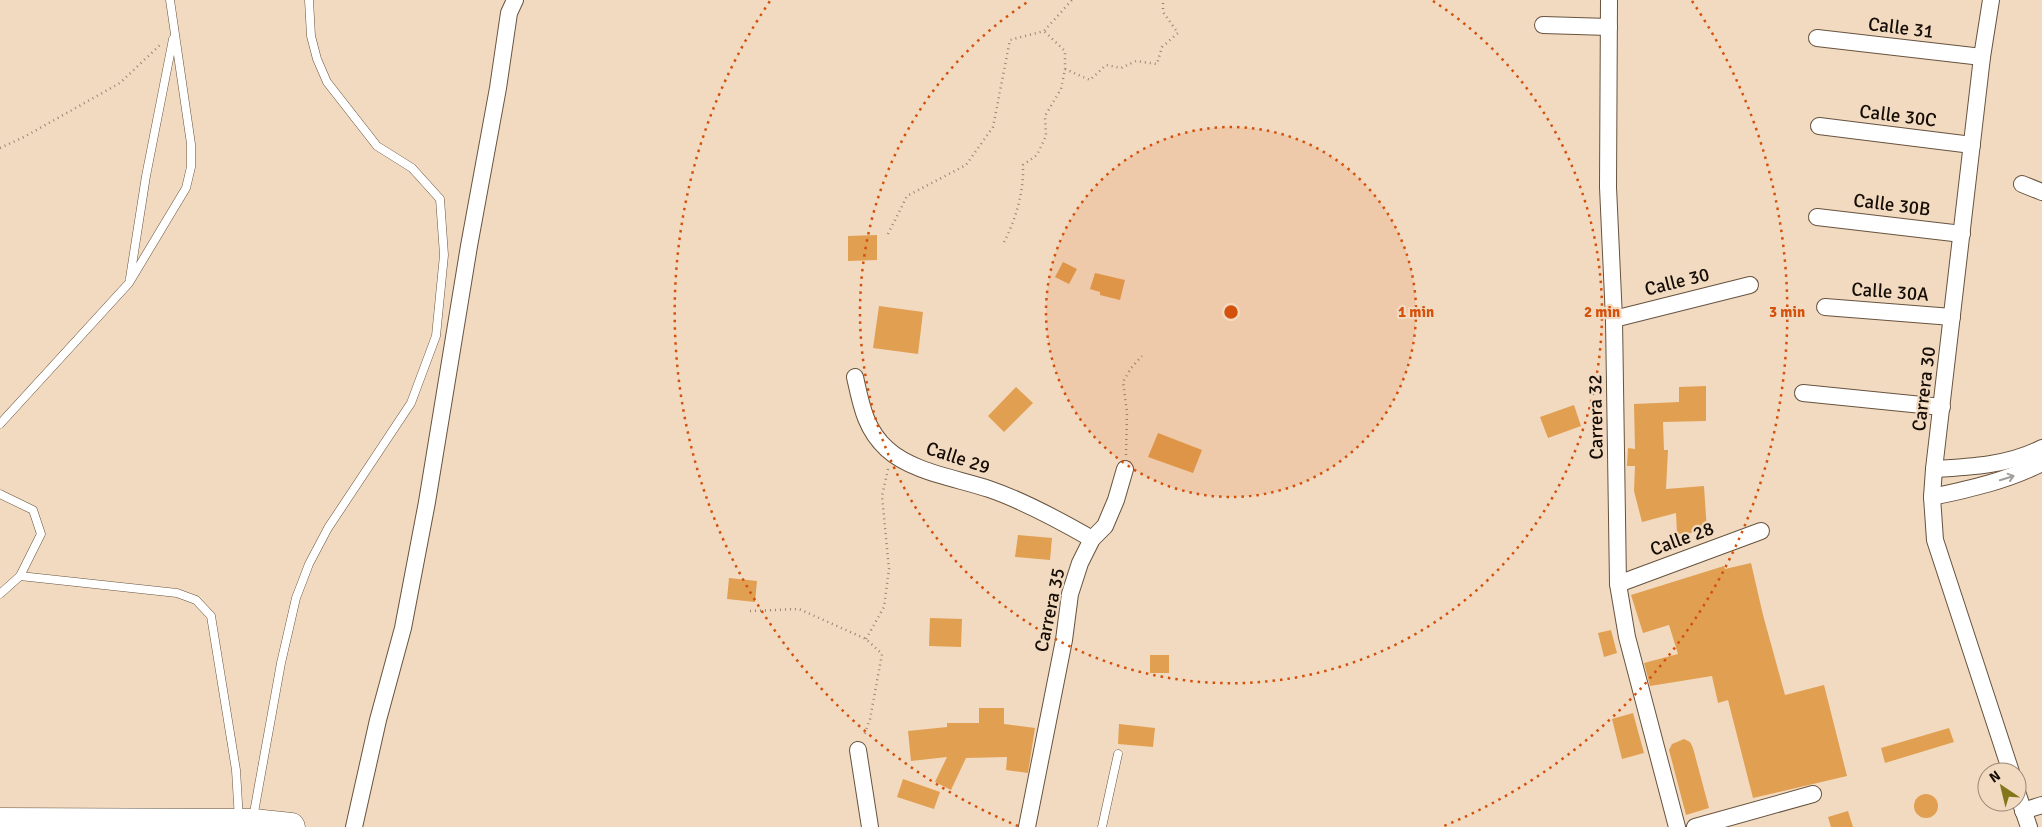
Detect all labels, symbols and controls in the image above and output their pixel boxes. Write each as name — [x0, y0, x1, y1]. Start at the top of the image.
street label: Calle 31 — [1867, 12, 1935, 44]
street label: Calle 30C — [1858, 99, 1938, 133]
street label: Calle 30B — [1852, 188, 1932, 222]
street label: Calle 30 — [1642, 262, 1712, 302]
street label: Calle 30A — [1850, 277, 1930, 307]
centre of rings — [1222, 303, 1240, 321]
text: 1 min — [1398, 303, 1434, 321]
text: 2 min — [1584, 303, 1620, 321]
text: 3 min — [1769, 303, 1805, 321]
street label: Carrera 30 — [1907, 345, 1941, 433]
street label: Carrera 32 — [1583, 374, 1609, 460]
street label: Calle 29 — [923, 436, 993, 480]
one-way arrow — [1998, 472, 2014, 482]
street label: Calle 28 — [1647, 516, 1717, 562]
street label: Carrera 35 — [1029, 566, 1071, 654]
north arrow — [1977, 762, 2027, 812]
text: N — [1986, 767, 2004, 787]

